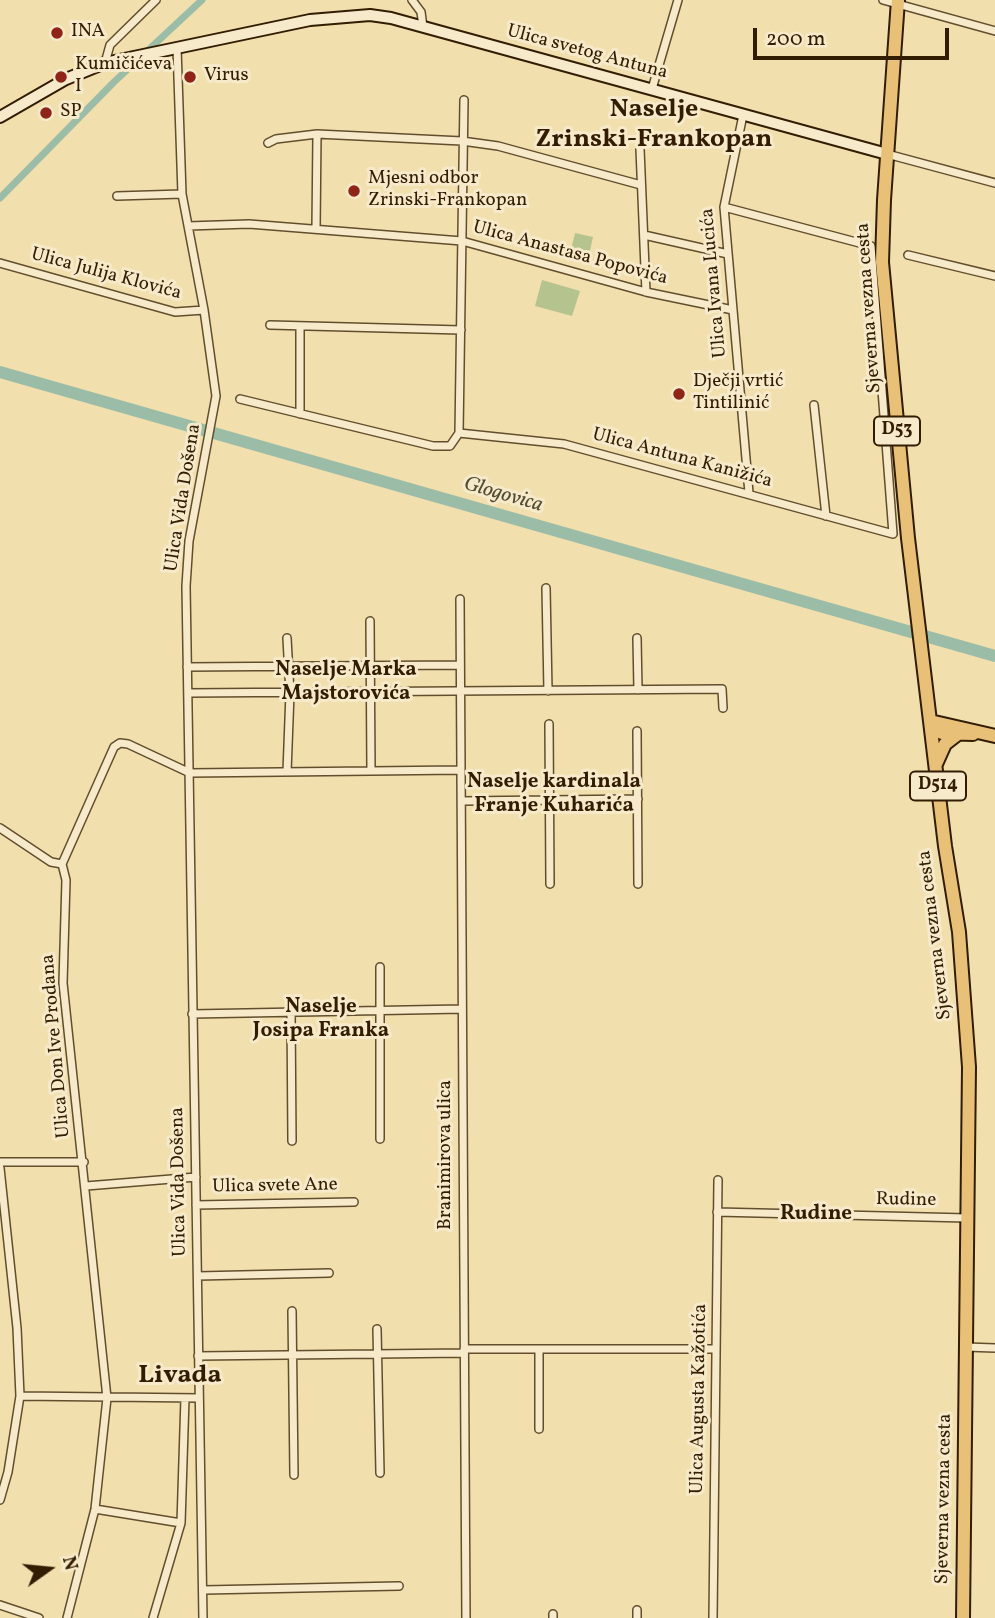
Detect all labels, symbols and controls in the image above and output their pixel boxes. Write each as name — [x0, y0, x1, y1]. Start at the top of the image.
scale bar — [757, 14, 953, 58]
street label: Ulica svetog Antuna — [504, 21, 670, 85]
place label: INA — [71, 22, 105, 44]
marker: INA — [49, 25, 65, 41]
text: 200 m — [766, 25, 826, 54]
place label: Kumičićeva I — [75, 55, 172, 99]
place label: Virus — [204, 66, 249, 88]
marker: Kumičićeva I — [53, 69, 69, 85]
marker: Virus — [182, 69, 198, 85]
district label: Naselje Zrinski-Frankopan — [536, 95, 772, 156]
place label: SP — [60, 102, 82, 124]
marker: SP — [38, 105, 54, 121]
place label: Mjesni odbor Zrinski-Frankopan — [368, 169, 527, 213]
marker: Mjesni odbor Zrinski-Frankopan — [346, 183, 362, 199]
street label: Ulica Ivana Lucića — [697, 207, 733, 359]
street label: Ulica Anastasa Popovića — [470, 217, 670, 291]
street label: Sjeverna vezna cesta — [853, 222, 887, 394]
street label: Ulica Julija Klovića — [28, 244, 184, 306]
place label: Dječji vrtić Tintilinić — [693, 372, 784, 416]
marker: Dječji vrtić Tintilinić — [671, 386, 687, 402]
road number: D53 — [874, 416, 920, 446]
street label: Ulica Vida Došena — [161, 422, 207, 574]
street label: Ulica Antuna Kanižića — [590, 424, 774, 494]
water label: Glogovica — [461, 473, 545, 519]
district label: Naselje Marka Majstorovića — [275, 658, 417, 708]
district label: Naselje kardinala Franje Kuharića — [467, 770, 641, 820]
road number: D514 — [910, 772, 966, 800]
street label: Sjeverna vezna cesta — [914, 849, 958, 1021]
street label: Ulica Don Ive Prodana — [38, 953, 76, 1139]
district label: Naselje Josipa Franka — [253, 995, 389, 1045]
street label: Branimirova ulica — [436, 1080, 458, 1230]
street label: Ulica Vida Došena — [167, 1107, 193, 1257]
street label: Ulica svete Ane — [212, 1175, 338, 1199]
street label: Rudine — [876, 1189, 936, 1213]
district label: Rudine — [780, 1202, 852, 1228]
street label: Ulica Augusta Kažotića — [687, 1304, 713, 1494]
district label: Livada — [138, 1361, 222, 1393]
street label: Sjeverna vezna cesta — [932, 1413, 958, 1585]
north arrow — [14, 1534, 84, 1604]
text: N — [55, 1554, 84, 1574]

